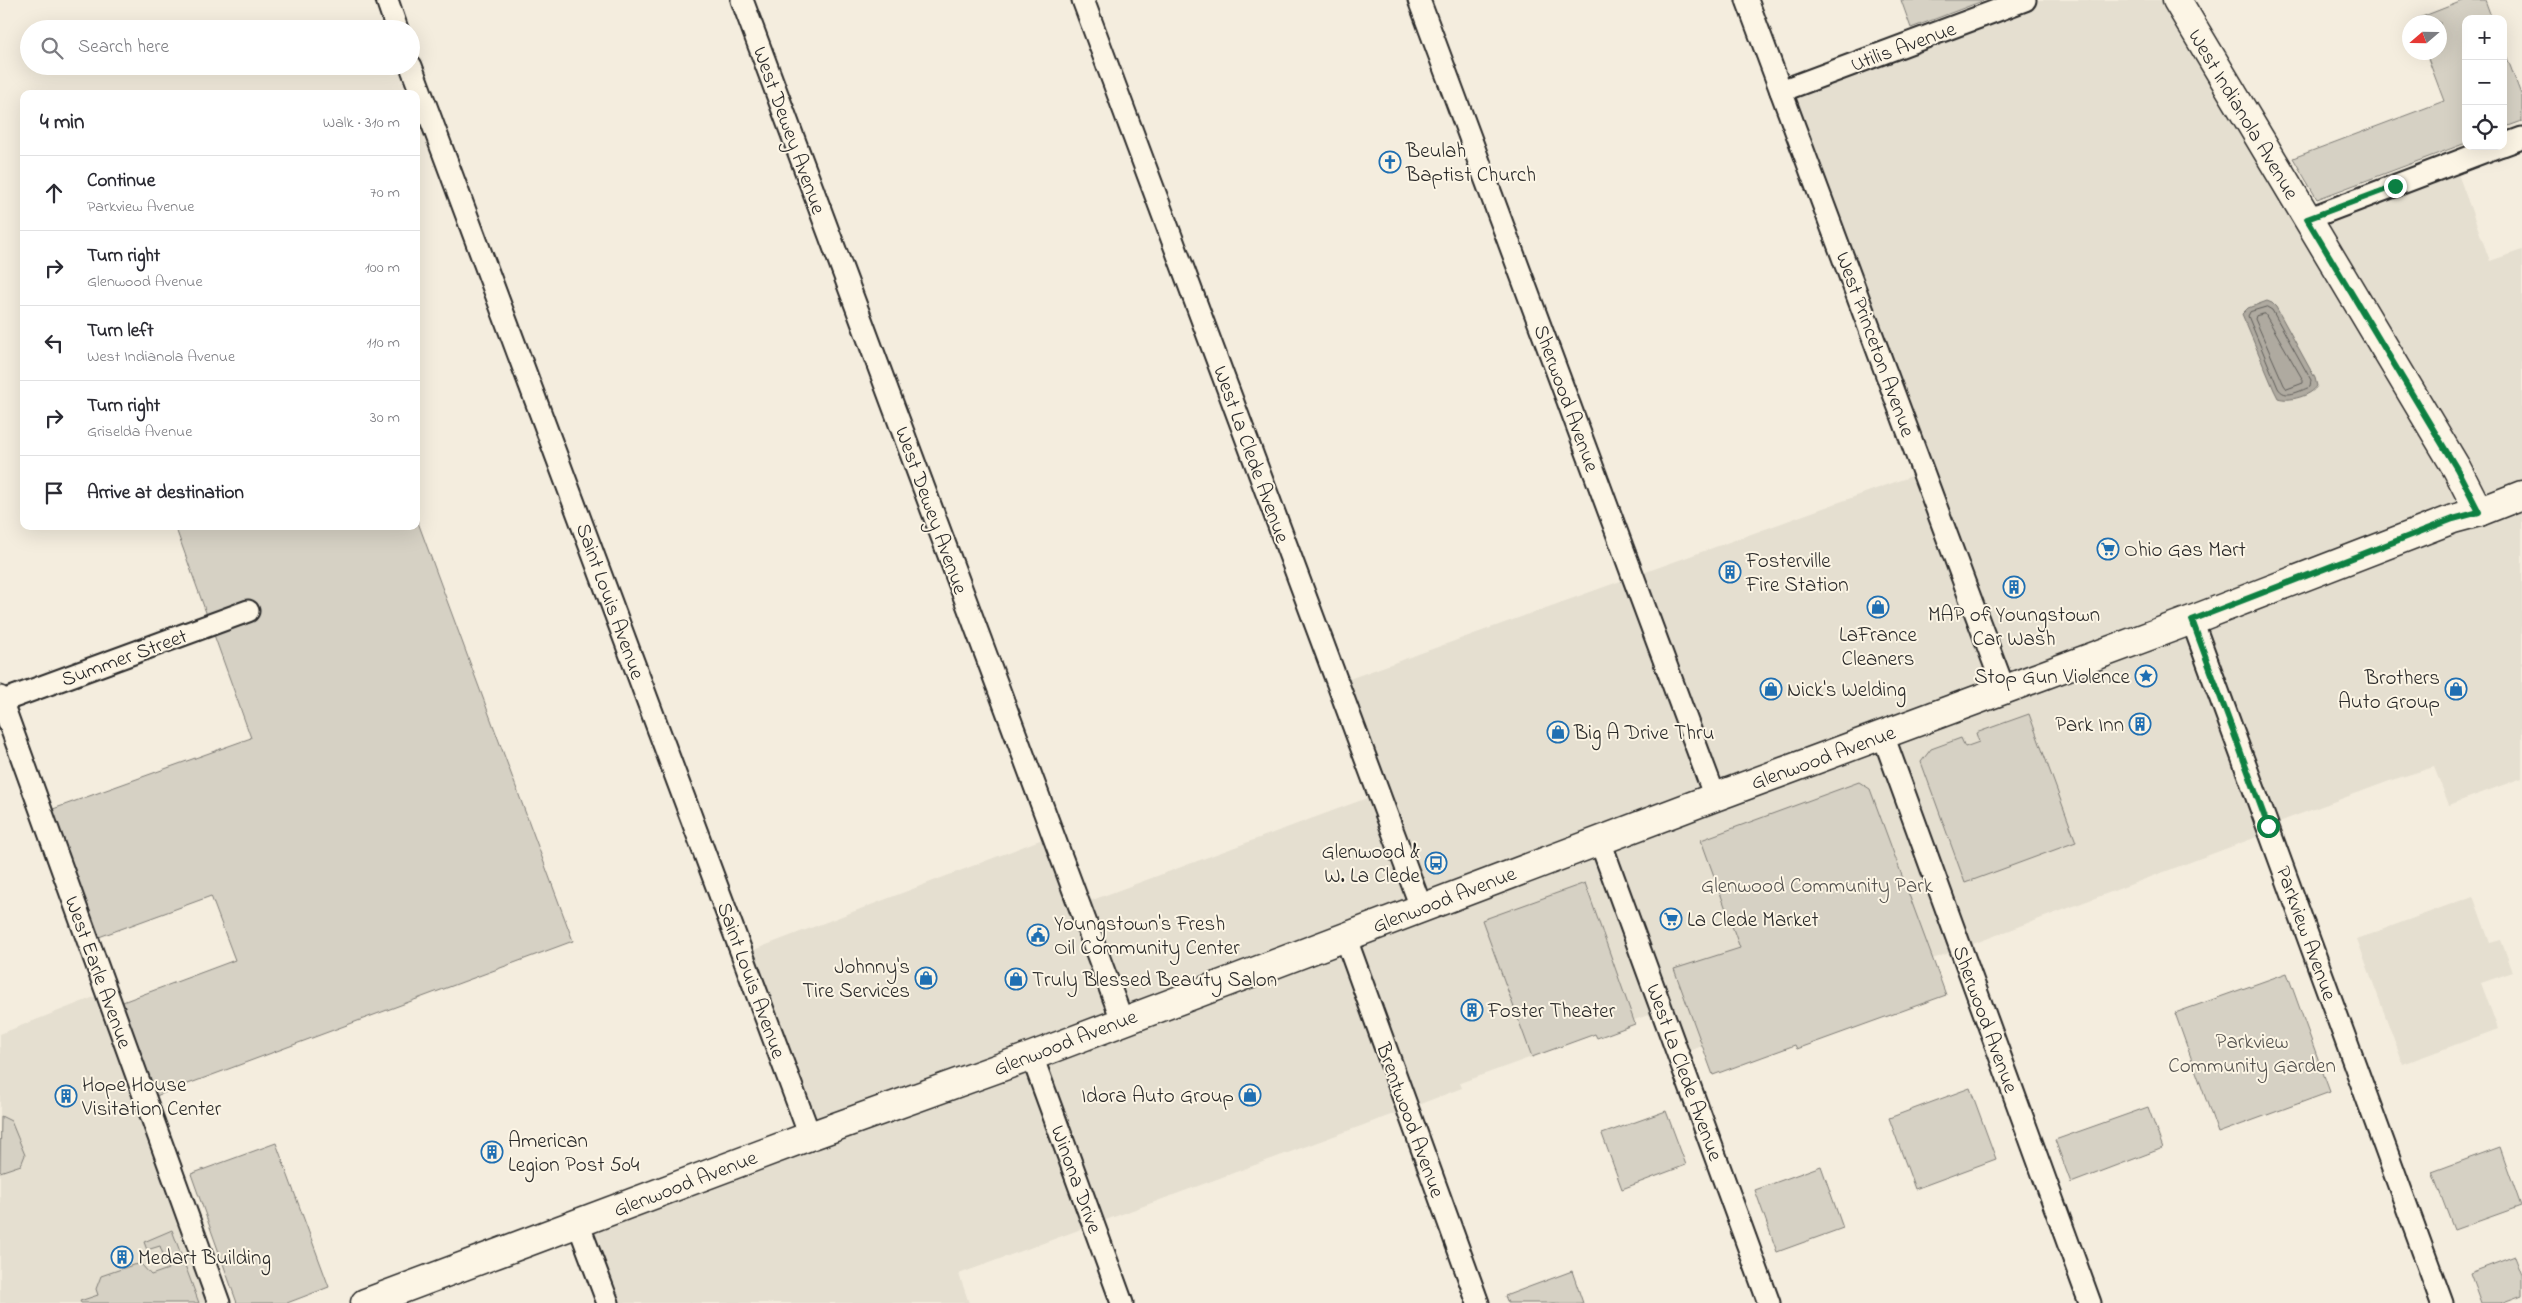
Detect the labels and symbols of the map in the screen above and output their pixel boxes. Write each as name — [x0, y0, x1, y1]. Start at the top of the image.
street label: Utilis Avenue — [1847, 15, 1961, 81]
north arrow — [2402, 15, 2447, 60]
street label: West Indianola Avenue — [2179, 24, 2306, 207]
street label: West Dewey Avenue — [742, 43, 833, 220]
place label: Beulah Baptist Church — [1405, 137, 1536, 191]
church icon: Beulah Baptist Church — [1378, 150, 1402, 174]
route end — [2384, 175, 2407, 198]
street label: West Princeton Avenue — [1827, 248, 1922, 442]
street label: Sherwood Avenue — [1525, 321, 1606, 477]
street label: West La Clede Avenue — [1204, 362, 1296, 548]
street label: West Dewey Avenue — [884, 423, 975, 600]
street label: Saint Louis Avenue — [567, 519, 652, 685]
place label: Ohio Gas Mart — [2124, 536, 2246, 566]
supermarket icon: Ohio Gas Mart — [2096, 537, 2120, 561]
place label: Fosterville Fire Station — [1745, 547, 1849, 601]
building icon: Fosterville Fire Station — [1718, 560, 1742, 584]
building icon: MAP of Youngstown Car Wash — [2002, 575, 2026, 599]
shop icon: LaFrance Cleaners — [1866, 595, 1890, 619]
place label: MAP of Youngstown Car Wash — [1928, 601, 2100, 655]
place label: LaFrance Cleaners — [1839, 621, 1918, 675]
street label: Summer Street — [57, 622, 192, 696]
place label: Stop Gun Violence — [1974, 663, 2131, 693]
place icon: Stop Gun Violence — [2134, 664, 2158, 688]
place label: Brothers Auto Group — [2338, 664, 2440, 718]
place label: Nick's Welding — [1787, 676, 1906, 708]
shop icon: Nick's Welding — [1759, 677, 1783, 701]
shop icon: Brothers Auto Group — [2444, 677, 2468, 701]
place label: Park Inn — [2055, 711, 2124, 741]
building icon: Park Inn — [2128, 712, 2152, 736]
place label: Big A Drive Thru — [1573, 719, 1714, 751]
street label: Glenwood Avenue — [1747, 719, 1901, 799]
shop icon: Big A Drive Thru — [1546, 720, 1570, 744]
route start — [2257, 815, 2280, 838]
place label: Glenwood & W. La Clede — [1321, 838, 1421, 892]
bus stop icon: Glenwood & W. La Clede — [1424, 851, 1448, 875]
street label: Glenwood Avenue — [1369, 859, 1521, 942]
street label: Parkview Avenue — [2267, 862, 2344, 1006]
park label: Glenwood Community Park — [1701, 872, 1934, 904]
street label: West Earle Avenue — [56, 892, 139, 1054]
street label: Saint Louis Avenue — [708, 898, 793, 1064]
place label: La Clede Market — [1687, 906, 1819, 936]
supermarket icon: La Clede Market — [1659, 907, 1683, 931]
place label: Youngstown's Fresh Oil Community Center — [1054, 910, 1240, 966]
public building icon: Youngstown's Fresh Oil Community Center — [1026, 923, 1050, 947]
street label: Sherwood Avenue — [1944, 942, 2025, 1098]
place label: Johnny's Tire Services — [802, 953, 910, 1007]
shop icon: Johnny's Tire Services — [914, 966, 938, 990]
place label: Truly Blessed Beauty Salon — [1032, 966, 1277, 998]
shop icon: Truly Blessed Beauty Salon — [1004, 967, 1028, 991]
street label: West La Clede Avenue — [1637, 980, 1729, 1166]
place label: Foster Theater — [1487, 997, 1616, 1027]
building icon: Foster Theater — [1460, 998, 1484, 1022]
street label: Glenwood Avenue — [990, 1002, 1142, 1085]
park label: Parkview Community Garden — [2168, 1028, 2336, 1084]
street label: Brentwood Avenue — [1367, 1038, 1451, 1203]
place label: Hope House Visitation Center — [81, 1071, 222, 1125]
place label: Idora Auto Group — [1081, 1082, 1234, 1112]
shop icon: Idora Auto Group — [1238, 1083, 1262, 1107]
building icon: Hope House Visitation Center — [54, 1084, 78, 1108]
street label: Winona Drive — [1042, 1121, 1109, 1239]
place label: American Legion Post 504 — [508, 1127, 640, 1183]
building icon: American Legion Post 504 — [480, 1140, 504, 1164]
street label: Glenwood Avenue — [610, 1143, 762, 1226]
place label: Medart Building — [138, 1244, 271, 1276]
building icon: Medart Building — [110, 1245, 134, 1269]

